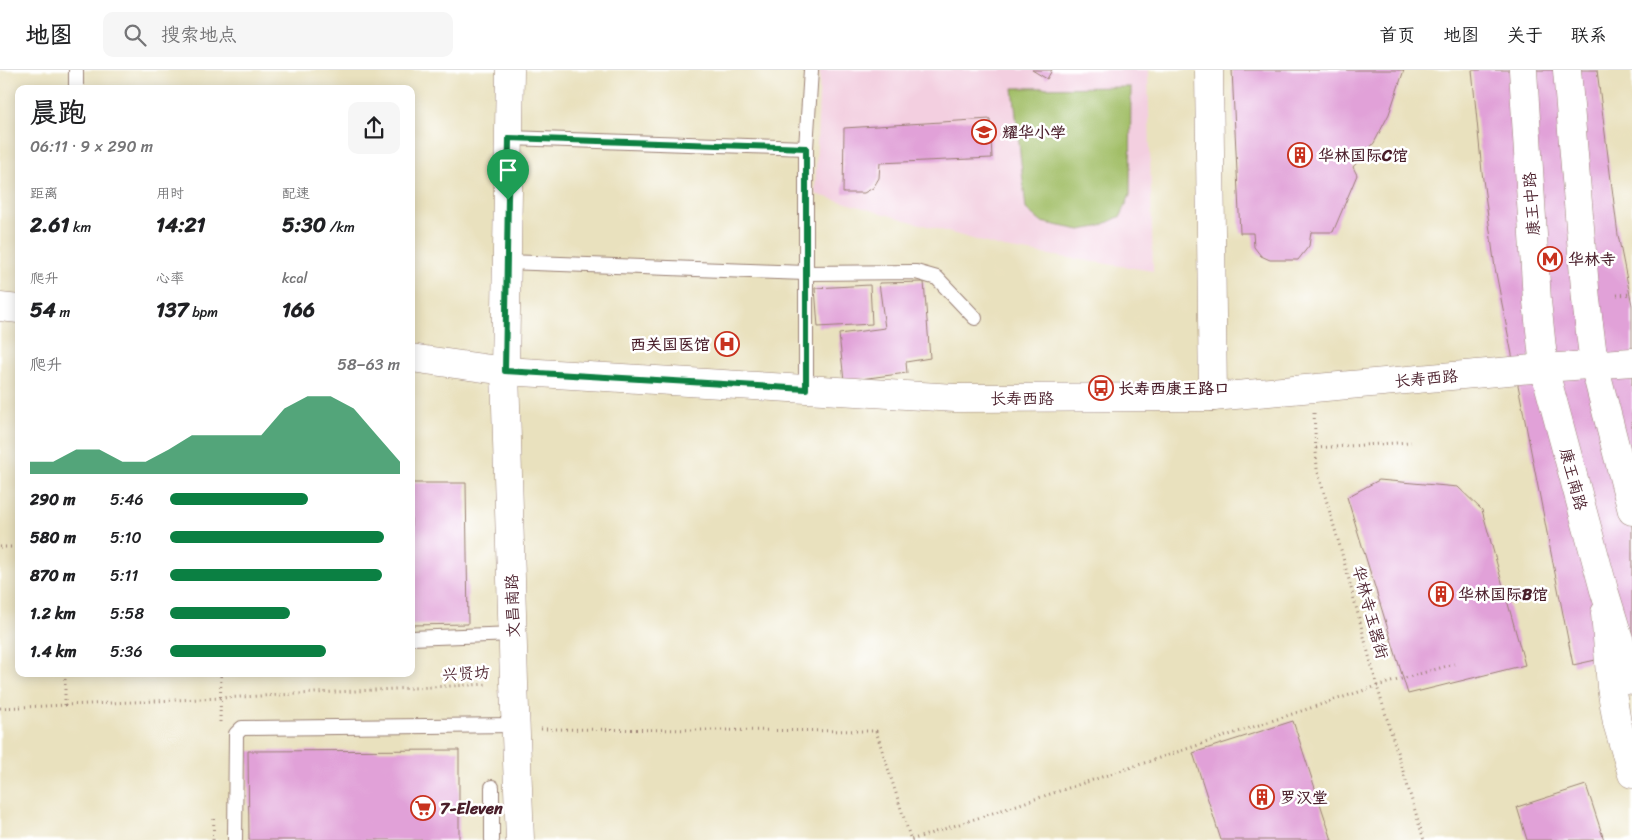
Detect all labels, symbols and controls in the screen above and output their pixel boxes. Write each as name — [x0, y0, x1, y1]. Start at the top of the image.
search box — [103, 12, 453, 57]
text: 地图 — [25, 14, 73, 56]
text: 搜索地点 — [161, 18, 237, 51]
text: 首页 — [1379, 19, 1415, 51]
text: 地图 — [1443, 19, 1479, 51]
text: 关于 — [1507, 19, 1543, 51]
text: 联系 — [1571, 19, 1607, 51]
icon: search — [121, 21, 149, 49]
text: 晨跑 — [30, 88, 86, 137]
button: share — [348, 102, 400, 154]
place label: 耀华小学 — [1002, 118, 1066, 147]
school or university icon: 耀华小学 — [971, 119, 997, 145]
text: 06:11 · 9 × 290 m — [30, 132, 153, 161]
place label: 华林国际C馆 — [1318, 141, 1408, 170]
building icon: 华林国际C馆 — [1287, 142, 1313, 168]
pin — [487, 149, 529, 200]
icon: arrive — [494, 156, 522, 184]
street label: 康王中路 — [1515, 171, 1548, 237]
text: 距离 — [30, 181, 58, 206]
text: 用时 — [156, 181, 184, 206]
text: 配速 — [282, 181, 310, 206]
text: 2.61 — [30, 206, 69, 244]
text: 14:21 — [156, 206, 206, 244]
text: 5:30 — [282, 206, 326, 244]
text: km — [69, 215, 91, 240]
text: /km — [326, 215, 355, 240]
place label: 华林寺 — [1568, 245, 1616, 274]
metro station icon: 华林寺 — [1537, 246, 1563, 272]
text: 爬升 — [30, 266, 58, 291]
text: 心率 — [156, 266, 184, 291]
text: kcal — [282, 266, 307, 291]
text: 54 — [30, 291, 56, 329]
text: 137 — [156, 291, 189, 329]
text: 166 — [282, 291, 315, 329]
text: m — [56, 300, 70, 325]
text: bpm — [189, 300, 218, 325]
place label: 西关国医馆 — [630, 330, 710, 359]
hospital icon: 西关国医馆 — [714, 331, 740, 357]
text: 爬升 — [30, 350, 62, 379]
text: 58–63 m — [337, 350, 400, 379]
street label: 长寿西路 — [1393, 361, 1459, 396]
place label: 长寿西康王路口 — [1118, 374, 1230, 403]
bus stop icon: 长寿西康王路口 — [1088, 375, 1114, 401]
street label: 长寿西路 — [990, 384, 1054, 413]
street label: 康王南路 — [1551, 444, 1596, 514]
text: 290 m — [30, 485, 76, 514]
text: 5:46 — [110, 485, 144, 514]
text: 580 m — [30, 523, 76, 552]
text: 5:10 — [110, 523, 142, 552]
text: 870 m — [30, 561, 75, 590]
text: 5:11 — [110, 561, 138, 590]
street label: 华林寺玉器街 — [1344, 562, 1397, 662]
street label: 文昌南路 — [497, 573, 528, 638]
place label: 华林国际B馆 — [1458, 580, 1548, 609]
building icon: 华林国际B馆 — [1428, 581, 1454, 607]
text: 1.2 km — [30, 599, 76, 628]
text: 5:58 — [110, 599, 144, 628]
text: 1.4 km — [30, 637, 77, 666]
text: 5:36 — [110, 637, 142, 666]
street label: 兴贤坊 — [441, 658, 491, 689]
place label: 罗汉堂 — [1280, 783, 1328, 812]
building icon: 罗汉堂 — [1249, 784, 1275, 810]
place label: 7-Eleven — [440, 794, 503, 823]
supermarket icon: 7-Eleven — [410, 795, 436, 821]

